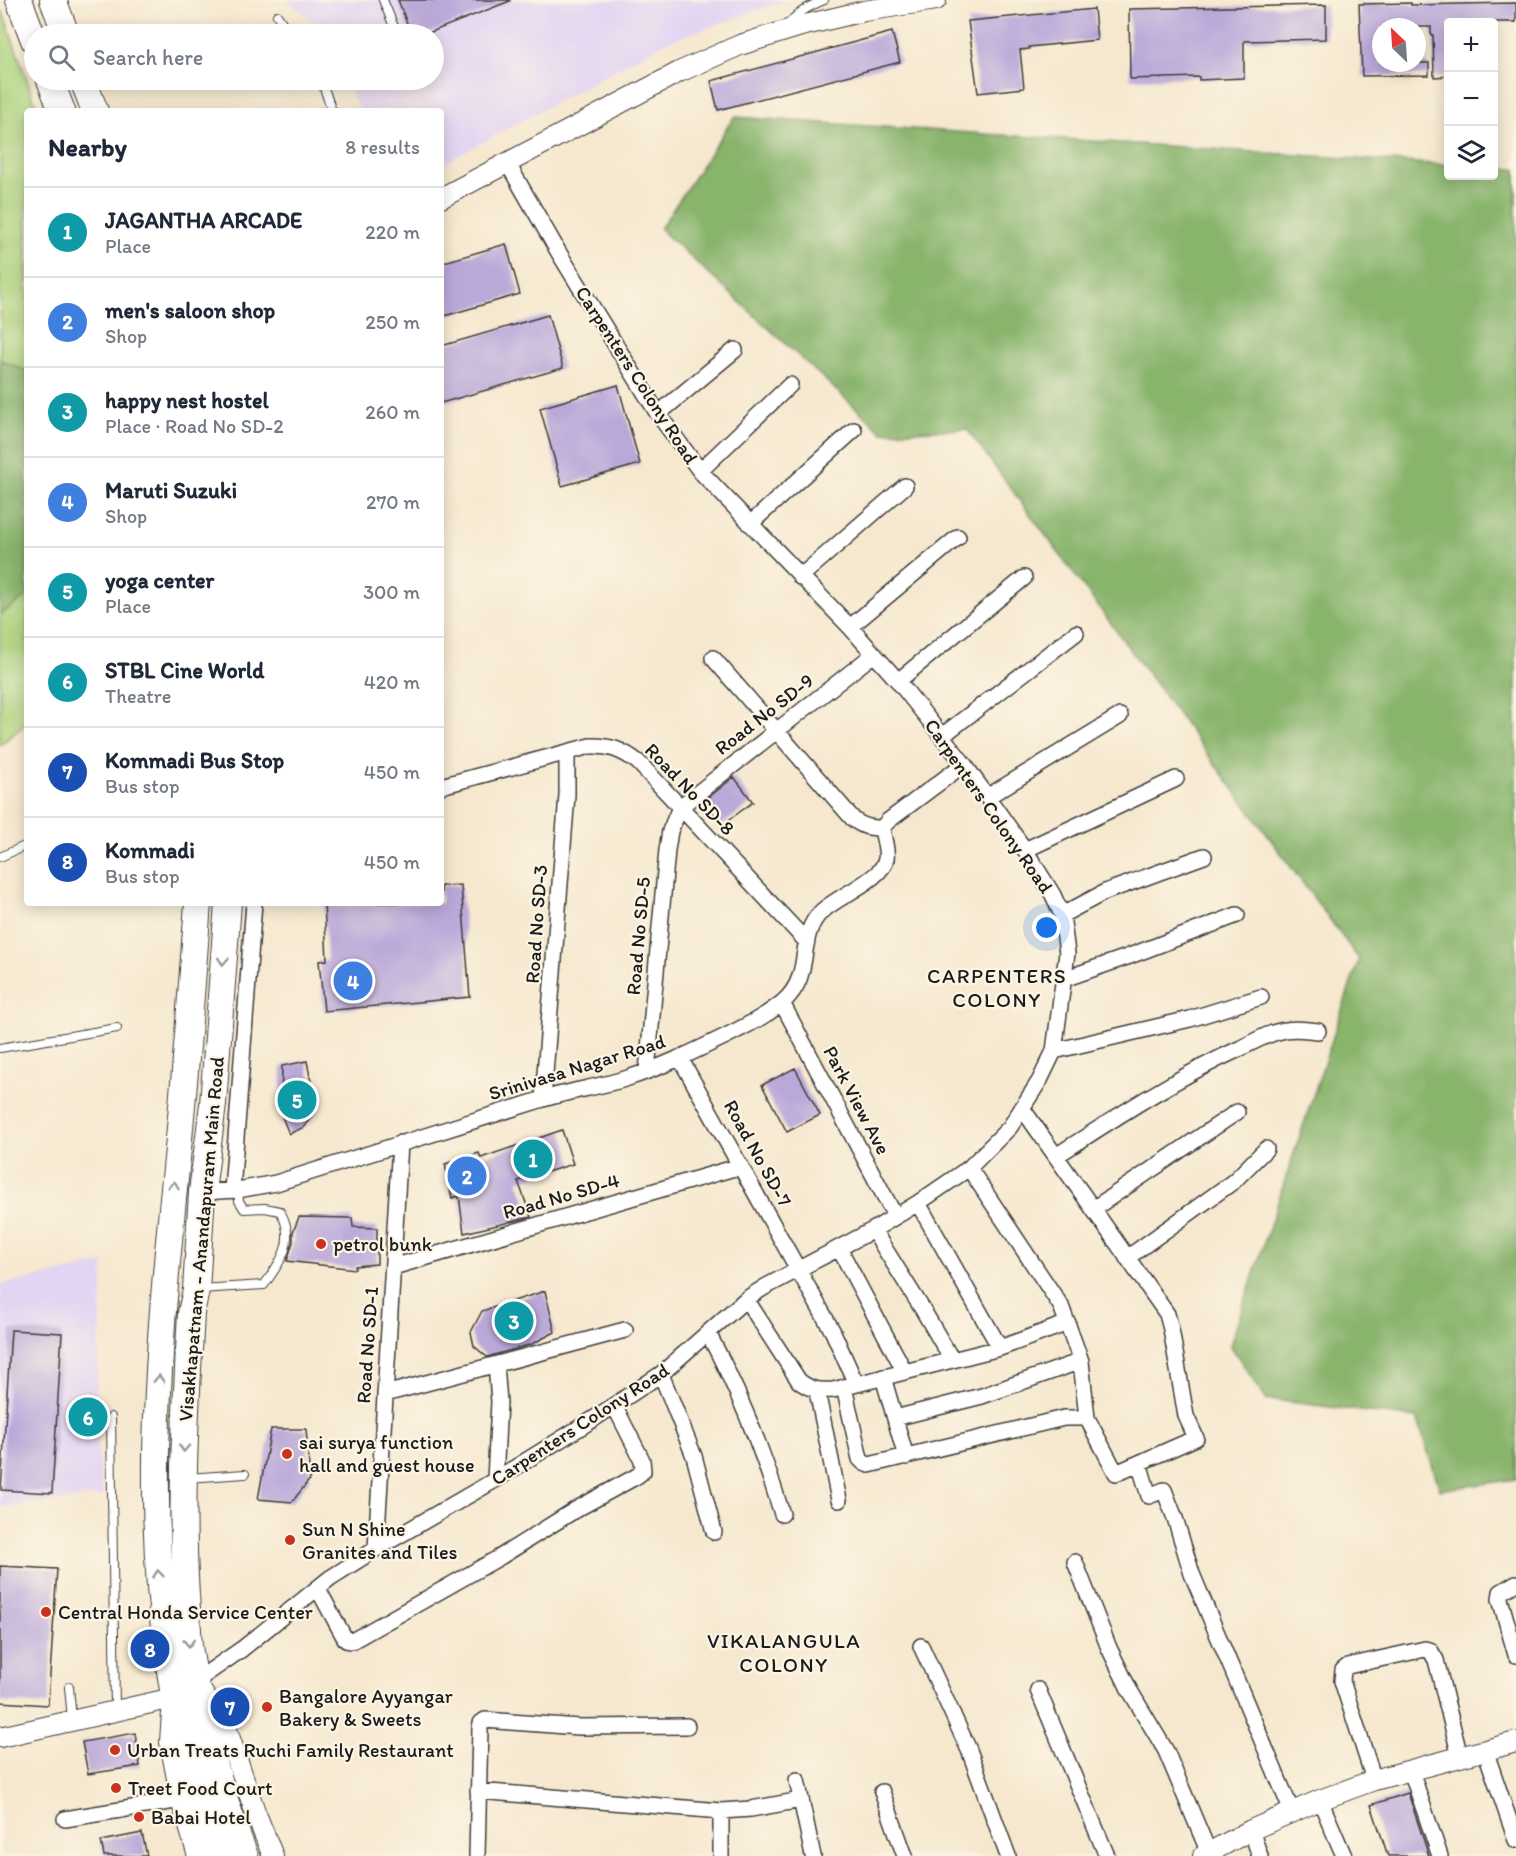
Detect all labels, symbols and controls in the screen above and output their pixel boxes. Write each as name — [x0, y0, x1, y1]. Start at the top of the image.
north arrow — [1372, 18, 1426, 72]
map controls — [1444, 18, 1498, 180]
button: + — [1444, 18, 1498, 72]
search box — [24, 24, 444, 90]
icon: search — [45, 41, 78, 74]
text: Search here — [93, 44, 203, 71]
button: − — [1444, 72, 1498, 126]
button: layers — [1444, 126, 1498, 180]
text: Nearby — [48, 131, 127, 163]
text: 8 results — [345, 135, 420, 159]
text: JAGANTHA ARCADE — [105, 207, 302, 234]
text: 1 — [63, 220, 72, 244]
text: 220 m — [365, 220, 420, 244]
text: Place — [105, 234, 151, 258]
street label: Carpenters Colony Road — [570, 282, 704, 468]
text: men's saloon shop — [105, 297, 275, 324]
text: 2 — [62, 310, 73, 334]
text: 250 m — [365, 310, 420, 334]
text: Shop — [105, 324, 147, 348]
text: happy nest hostel — [105, 387, 269, 414]
text: 3 — [62, 400, 73, 424]
text: 260 m — [365, 400, 420, 424]
text: Place · Road No SD-2 — [105, 414, 284, 438]
text: Maruti Suzuki — [105, 477, 237, 504]
text: 4 — [61, 490, 74, 514]
text: 270 m — [366, 490, 420, 514]
text: Shop — [105, 504, 147, 528]
text: yoga center — [105, 567, 214, 594]
text: 5 — [62, 580, 73, 604]
text: 300 m — [363, 580, 420, 604]
text: Place — [105, 594, 151, 618]
text: STBL Cine World — [105, 657, 264, 684]
street label: Road No SD-9 — [710, 668, 818, 760]
text: 6 — [62, 670, 73, 694]
text: 420 m — [364, 670, 420, 694]
text: Theatre — [105, 684, 171, 708]
street label: Carpenters Colony Road — [920, 714, 1058, 898]
street label: Road No SD-8 — [640, 738, 740, 840]
text: Kommadi Bus Stop — [105, 747, 284, 774]
text: 7 — [63, 760, 72, 784]
text: 450 m — [364, 760, 420, 784]
text: Bus stop — [105, 774, 180, 798]
text: Kommadi — [105, 837, 195, 864]
text: 8 — [62, 850, 73, 874]
text: 450 m — [364, 850, 420, 874]
text: Bus stop — [105, 864, 180, 888]
street label: Road No SD-3 — [520, 864, 552, 984]
street label: Road No SD-5 — [621, 876, 655, 996]
your location — [1032, 913, 1061, 942]
one-way arrow — [217, 957, 230, 966]
pin: 4 — [334, 958, 372, 1004]
district label: CARPENTERS COLONY — [927, 963, 1067, 1012]
street label: Srinivasa Nagar Road — [486, 1029, 668, 1105]
street label: Park View Ave — [818, 1041, 896, 1159]
street label: Visakhapatnam - Anandapuram Main Road — [173, 1055, 229, 1422]
pin: 5 — [278, 1078, 316, 1122]
street label: Road No SD-7 — [719, 1096, 797, 1211]
pin: 1 — [514, 1136, 552, 1182]
pin: 2 — [448, 1154, 486, 1198]
street label: Road No SD-4 — [500, 1168, 622, 1224]
one-way arrow — [167, 1180, 180, 1189]
place label: petrol bunk — [333, 1232, 433, 1256]
marker: petrol bunk — [314, 1237, 328, 1251]
street label: Road No SD-1 — [351, 1286, 383, 1404]
pin: 3 — [494, 1298, 534, 1344]
street label: Carpenters Colony Road — [487, 1357, 673, 1491]
one-way arrow — [152, 1375, 165, 1384]
pin: 6 — [68, 1394, 107, 1440]
place label: sai surya function hall and guest house — [299, 1430, 475, 1477]
one-way arrow — [178, 1444, 191, 1453]
marker: sai surya function hall and guest house — [280, 1447, 294, 1461]
place label: Sun N Shine Granites and Tiles — [302, 1517, 458, 1564]
marker: Sun N Shine Granites and Tiles — [283, 1533, 297, 1547]
one-way arrow — [152, 1569, 165, 1579]
place label: Central Honda Service Center — [58, 1600, 313, 1624]
marker: Central Honda Service Center — [39, 1605, 53, 1619]
pin: 8 — [130, 1626, 170, 1672]
district label: VIKALANGULA COLONY — [707, 1628, 861, 1677]
one-way arrow — [183, 1639, 196, 1648]
pin: 7 — [210, 1684, 250, 1730]
place label: Bangalore Ayyangar Bakery & Sweets — [279, 1684, 453, 1731]
marker: Bangalore Ayyangar Bakery & Sweets — [260, 1700, 274, 1714]
place label: Urban Treats Ruchi Family Restaurant — [127, 1738, 454, 1762]
marker: Urban Treats Ruchi Family Restaurant — [108, 1743, 122, 1757]
place label: Treet Food Court — [128, 1776, 273, 1800]
marker: Treet Food Court — [109, 1781, 123, 1795]
place label: Babai Hotel — [151, 1805, 251, 1829]
marker: Babai Hotel — [132, 1810, 146, 1824]

